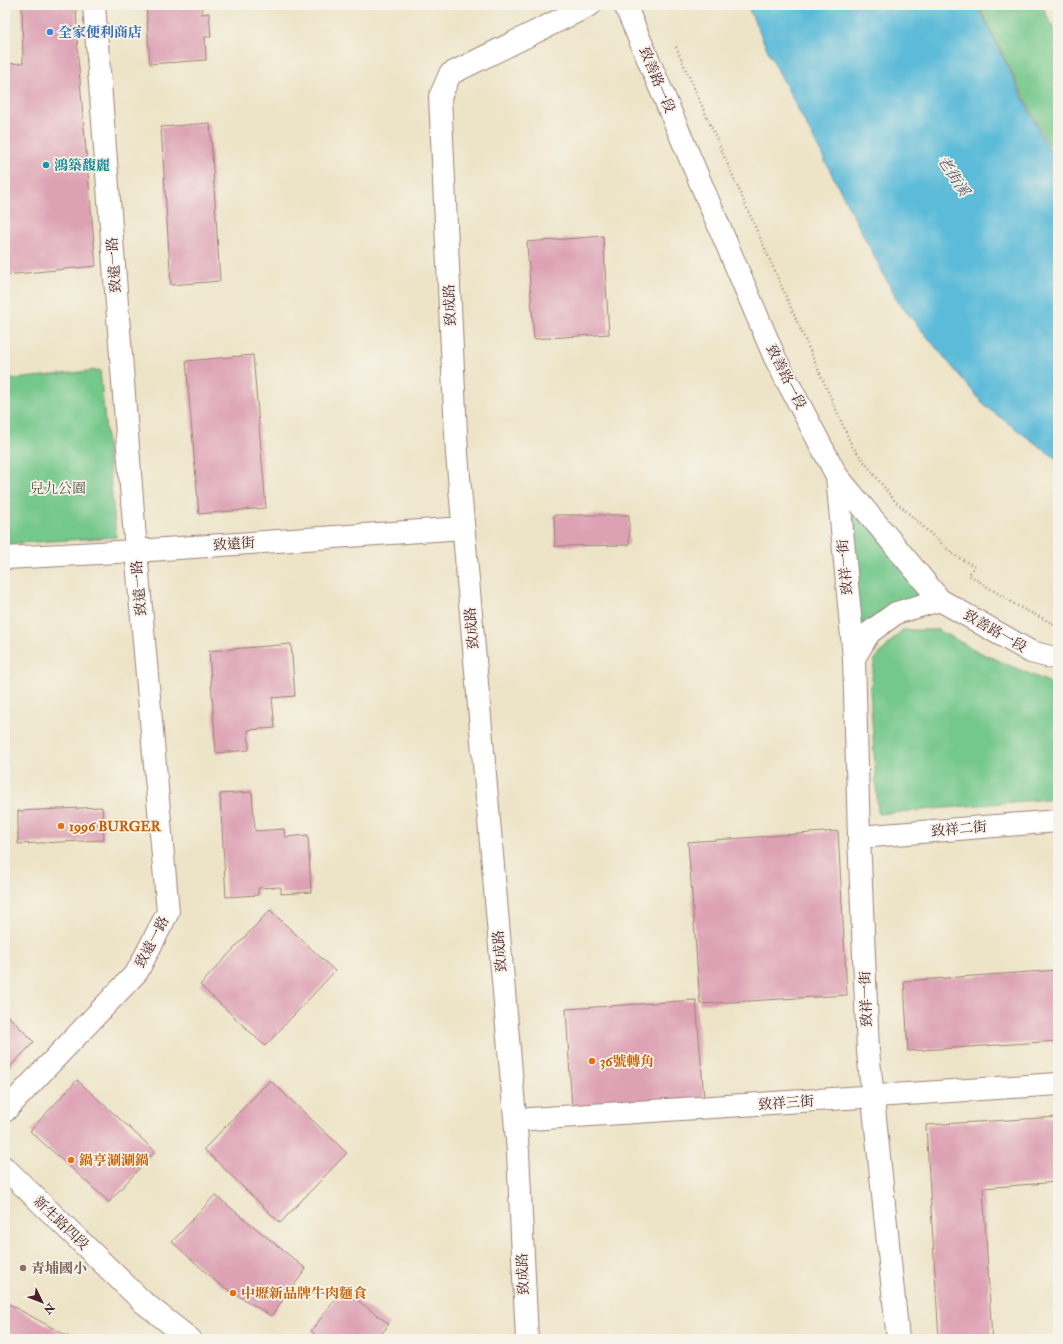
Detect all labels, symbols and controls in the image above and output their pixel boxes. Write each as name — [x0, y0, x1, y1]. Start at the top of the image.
place label: 全家便利商店 — [58, 24, 142, 41]
marker: 全家便利商店 — [45, 27, 55, 37]
street label: 致善路一段 — [636, 44, 678, 116]
water label: 老街溪 — [933, 152, 974, 202]
place label: 鴻築馥麗 — [54, 157, 110, 174]
marker: 鴻築馥麗 — [41, 160, 51, 170]
street label: 致遠一路 — [104, 236, 124, 294]
street label: 致成路 — [440, 284, 460, 326]
street label: 致善路一段 — [763, 342, 809, 412]
park label: 兒九公園 — [30, 480, 86, 497]
street label: 致遠街 — [212, 534, 256, 554]
street label: 致祥一街 — [834, 538, 856, 596]
street label: 致遠一路 — [128, 559, 150, 617]
street label: 致成路 — [462, 606, 482, 650]
street label: 致善路一段 — [960, 606, 1030, 656]
place label: 1996 BURGER — [69, 818, 162, 835]
street label: 致祥二街 — [930, 818, 988, 840]
marker: 1996 BURGER — [56, 821, 66, 831]
street label: 致遠一路 — [131, 913, 173, 971]
street label: 致成路 — [490, 929, 510, 973]
street label: 致祥一街 — [857, 971, 875, 1027]
place label: 36號轉角 — [600, 1053, 654, 1070]
marker: 36號轉角 — [587, 1056, 597, 1066]
street label: 致祥三街 — [757, 1093, 815, 1113]
place label: 鍋亨涮涮鍋 — [79, 1152, 149, 1169]
marker: 鍋亨涮涮鍋 — [66, 1155, 76, 1165]
street label: 新生路四段 — [30, 1193, 92, 1253]
street label: 致成路 — [513, 1253, 533, 1295]
place label: 青埔國小 — [31, 1260, 87, 1277]
marker: 青埔國小 — [18, 1263, 28, 1273]
north arrow — [22, 1282, 62, 1322]
place label: 中壢新品牌牛肉麵食 — [241, 1285, 367, 1302]
marker: 中壢新品牌牛肉麵食 — [228, 1288, 238, 1298]
text: N — [40, 1300, 58, 1317]

